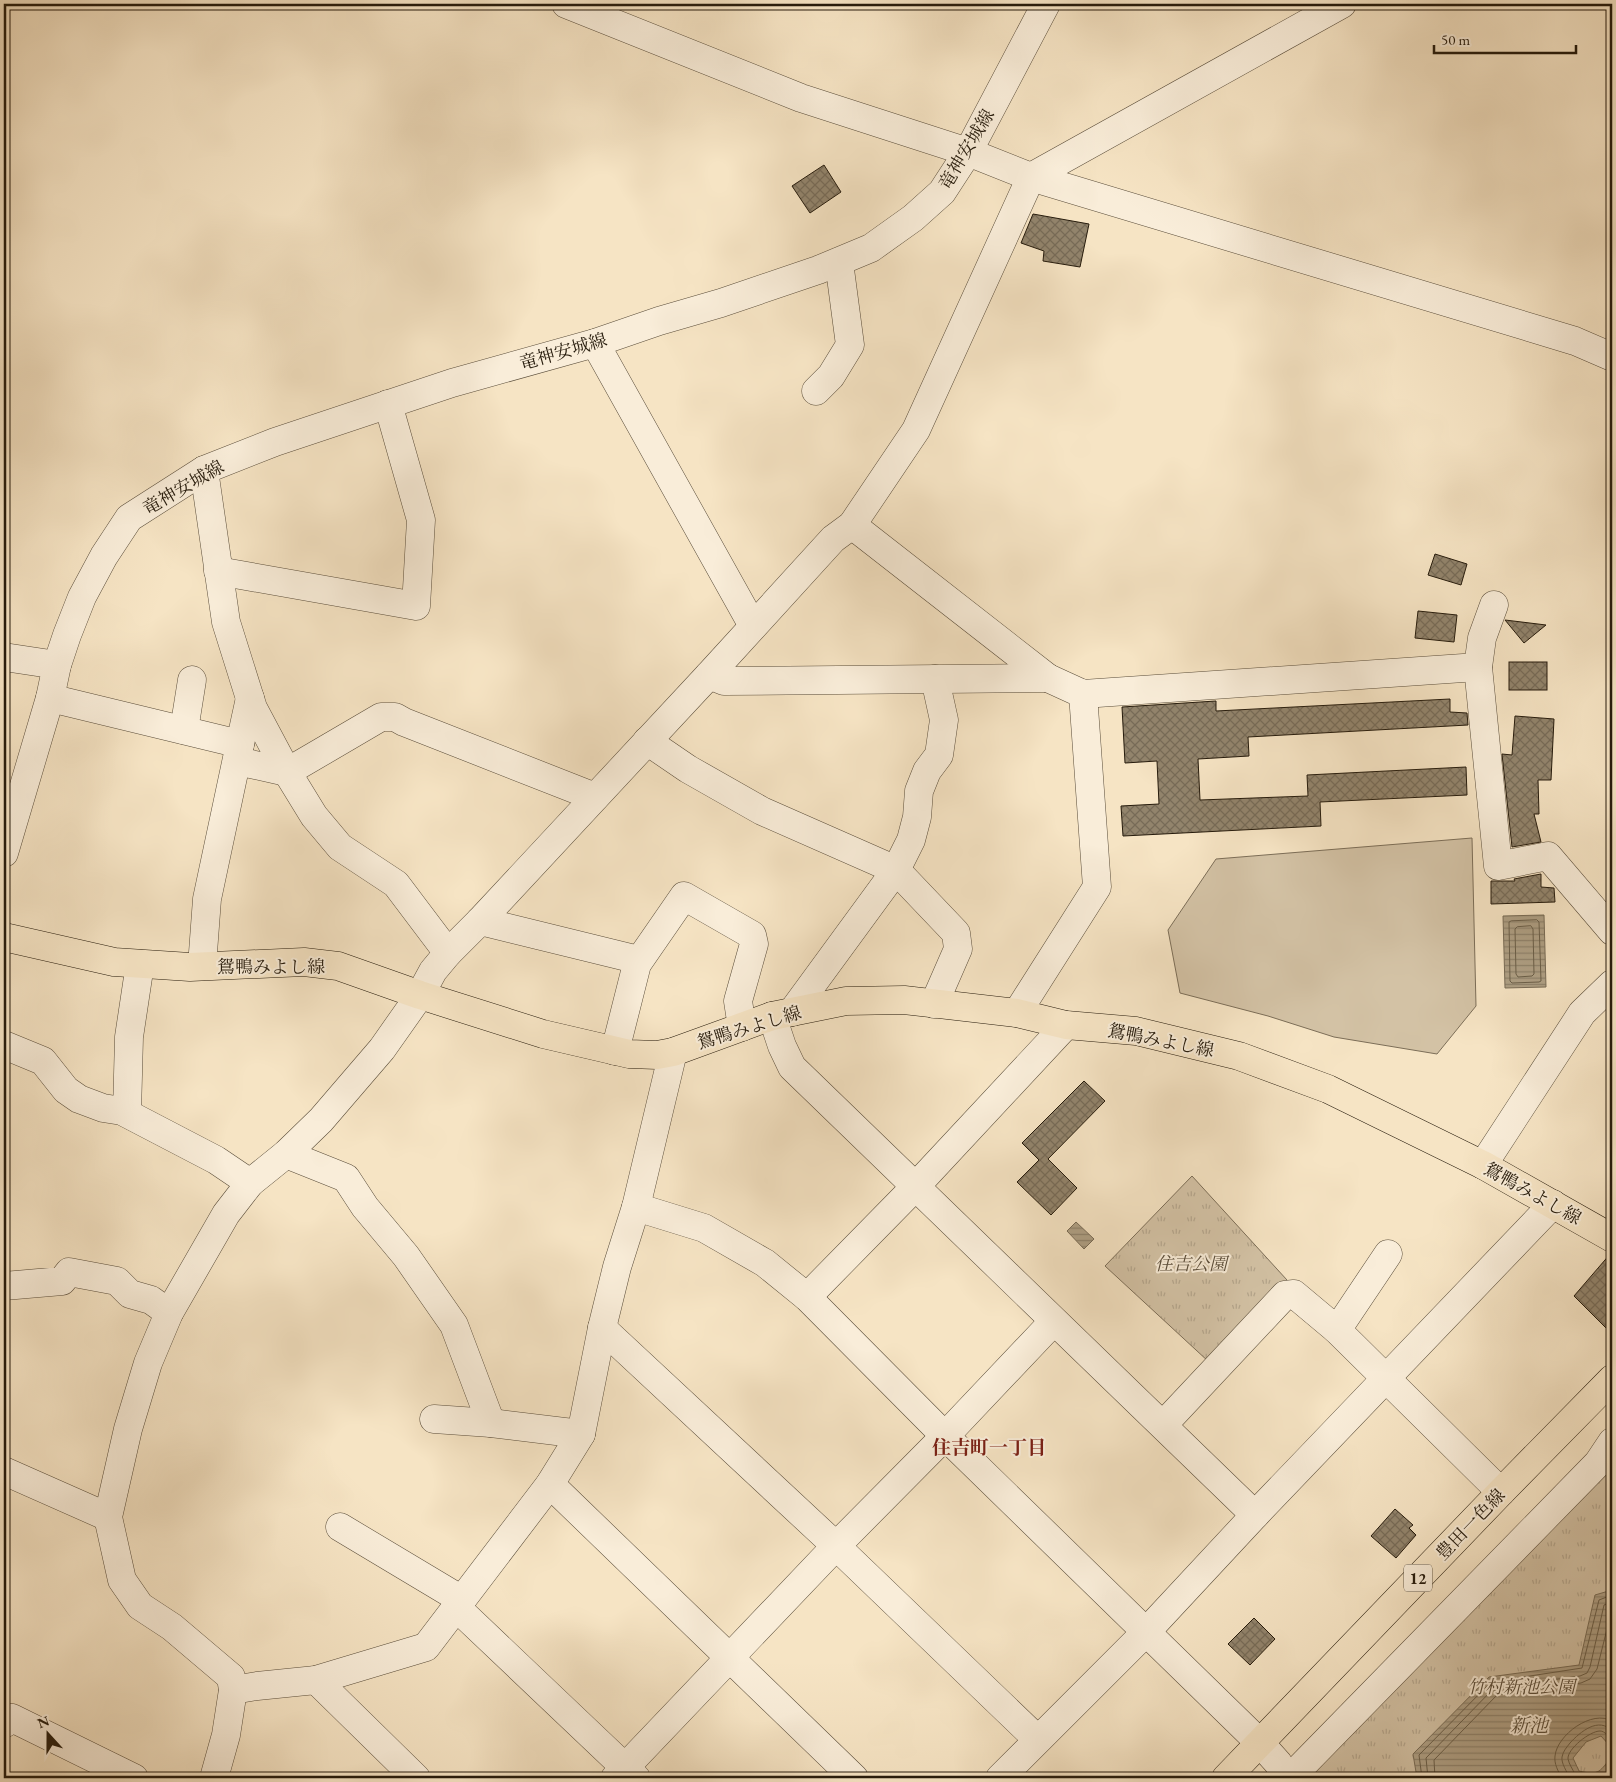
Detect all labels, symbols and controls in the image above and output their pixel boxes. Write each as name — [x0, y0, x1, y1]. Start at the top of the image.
scale bar — [1434, 22, 1576, 54]
text: 50 m — [1441, 30, 1470, 49]
street label: 竜神安城線 — [933, 105, 999, 193]
street label: 竜神安城線 — [517, 328, 609, 374]
street label: 竜神安城線 — [138, 455, 228, 519]
street label: 鴛鴨みよし線 — [217, 955, 325, 978]
street label: 鴛鴨みよし線 — [694, 1000, 804, 1054]
street label: 鴛鴨みよし線 — [1106, 1018, 1216, 1062]
street label: 鴛鴨みよし線 — [1480, 1157, 1586, 1229]
park label: 住吉公園 — [1155, 1252, 1230, 1275]
district label: 住吉町一丁目 — [932, 1435, 1046, 1460]
street label: 豊田一色線 — [1430, 1484, 1510, 1564]
road number: 12 — [1404, 1565, 1432, 1592]
park label: 竹村新池公園 — [1467, 1675, 1578, 1698]
north arrow — [22, 1710, 72, 1760]
text: N — [35, 1711, 52, 1732]
water label: 新池 — [1510, 1713, 1550, 1738]

